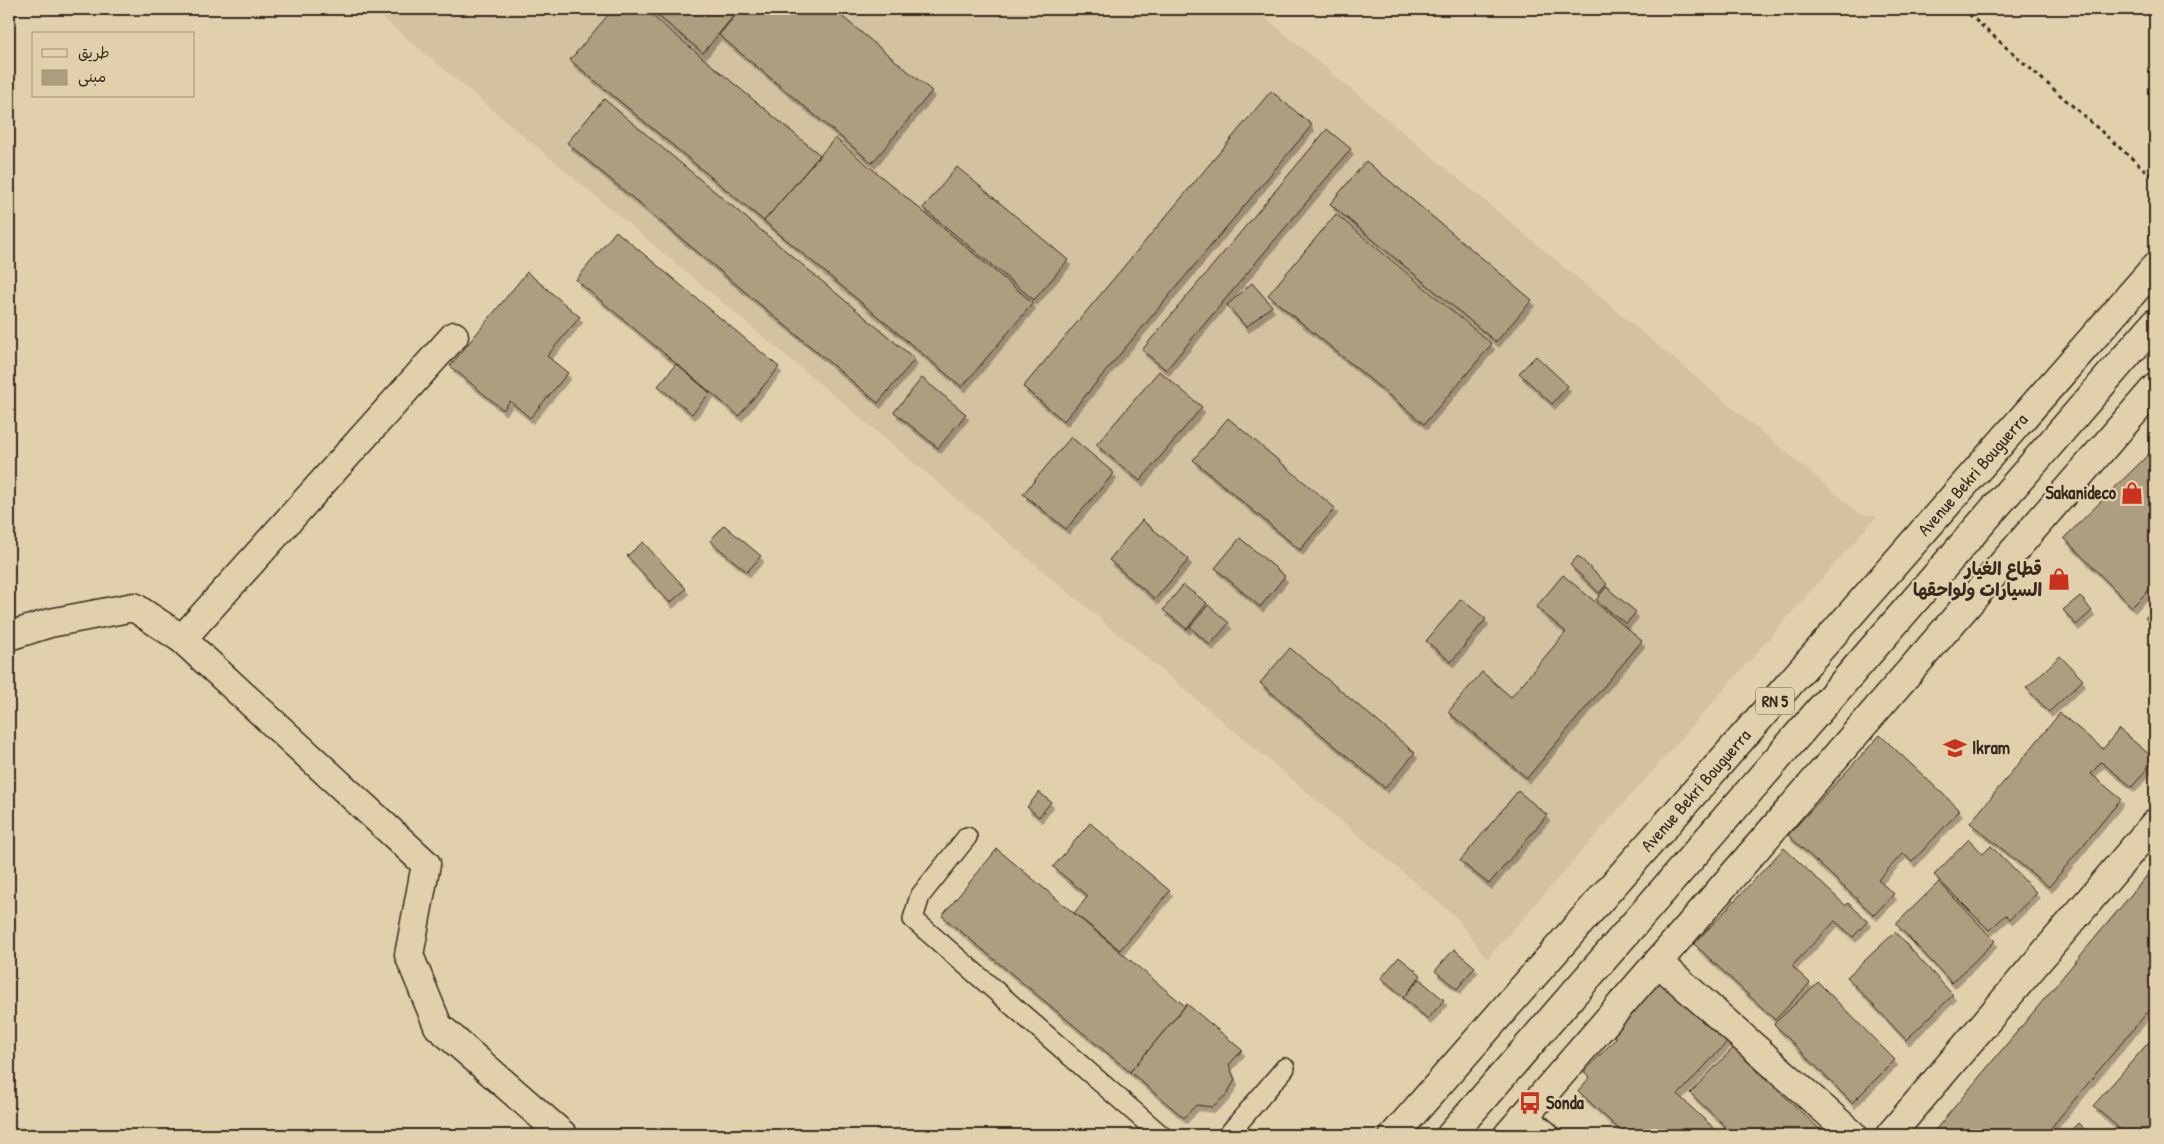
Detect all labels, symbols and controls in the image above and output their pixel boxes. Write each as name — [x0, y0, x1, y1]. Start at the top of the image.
legend — [32, 32, 195, 98]
text: طريق — [78, 42, 110, 63]
text: مبنى — [78, 66, 106, 87]
street label: Avenue Bekri Bouguerra — [1912, 408, 2033, 541]
place label: Sakanideco — [2046, 480, 2117, 505]
shop icon: Sakanideco — [2119, 480, 2145, 506]
place label: قطاع الغيار السيارات ولواحقها — [1913, 556, 2042, 602]
shop icon: قطاع الغيار السيارات ولواحقها — [2046, 566, 2072, 592]
road number: RN 5 — [1756, 688, 1794, 714]
street label: Avenue Bekri Bouguerra — [1635, 724, 1756, 857]
school or university icon: Ikram — [1942, 735, 1968, 761]
place label: Ikram — [1972, 735, 2010, 760]
bus stop icon: Sonda — [1517, 1090, 1543, 1116]
place label: Sonda — [1546, 1090, 1585, 1115]

